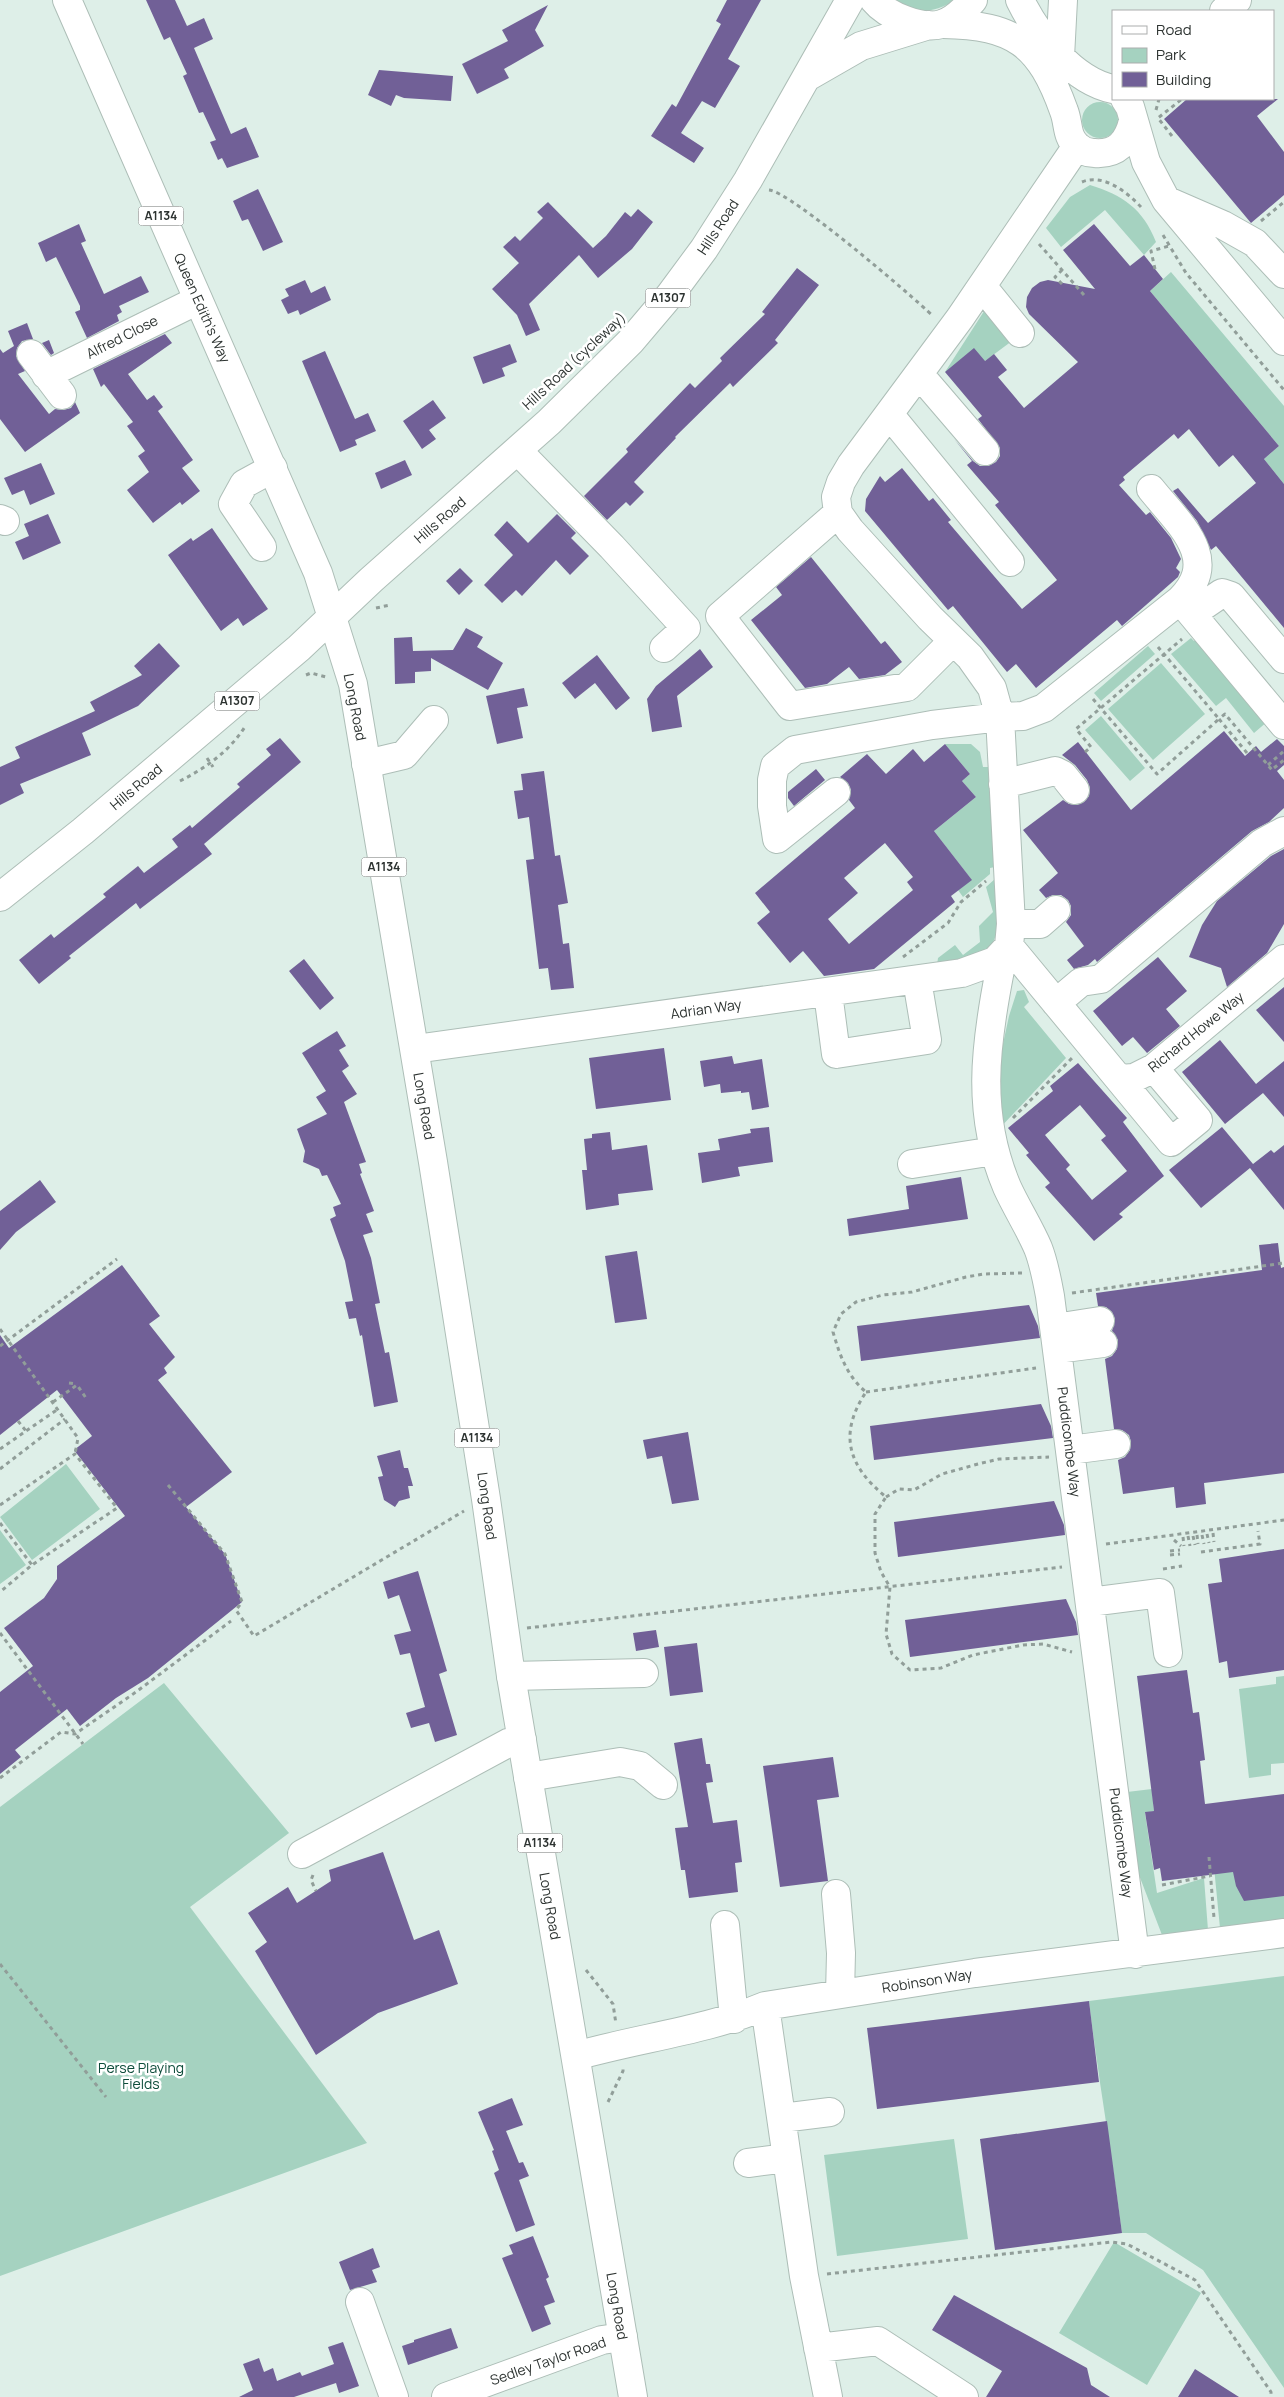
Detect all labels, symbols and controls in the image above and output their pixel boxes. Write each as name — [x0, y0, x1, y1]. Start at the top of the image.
legend — [1112, 10, 1274, 100]
text: Road — [1156, 19, 1192, 40]
text: Park — [1156, 44, 1186, 65]
text: Building — [1156, 69, 1211, 90]
street label: Hills Road — [693, 195, 743, 258]
road number: A1134 — [138, 207, 184, 226]
street label: Queen Edith's Way — [170, 250, 235, 366]
road number: A1307 — [646, 288, 690, 308]
street label: Hills Road (cycleway) — [518, 308, 630, 414]
street label: Alfred Close — [83, 310, 161, 363]
street label: Hills Road — [410, 492, 470, 547]
street label: Long Road — [340, 672, 371, 742]
road number: A1307 — [214, 691, 260, 710]
street label: Hills Road — [106, 759, 166, 814]
road number: A1134 — [362, 858, 406, 876]
street label: Richard Howe Way — [1144, 987, 1248, 1076]
street label: Adrian Way — [669, 994, 743, 1023]
street label: Long Road — [409, 1071, 440, 1141]
street label: Puddicombe Way — [1053, 1386, 1086, 1499]
road number: A1134 — [454, 1429, 500, 1448]
street label: Long Road — [473, 1471, 502, 1541]
street label: Puddicombe Way — [1105, 1787, 1138, 1900]
road number: A1134 — [518, 1834, 562, 1852]
street label: Long Road — [535, 1871, 566, 1941]
street label: Robinson Way — [881, 1964, 974, 1997]
park label: Perse Playing Fields — [98, 2058, 184, 2093]
street label: Long Road — [602, 2271, 633, 2341]
street label: Sedley Taylor Road — [487, 2332, 608, 2389]

